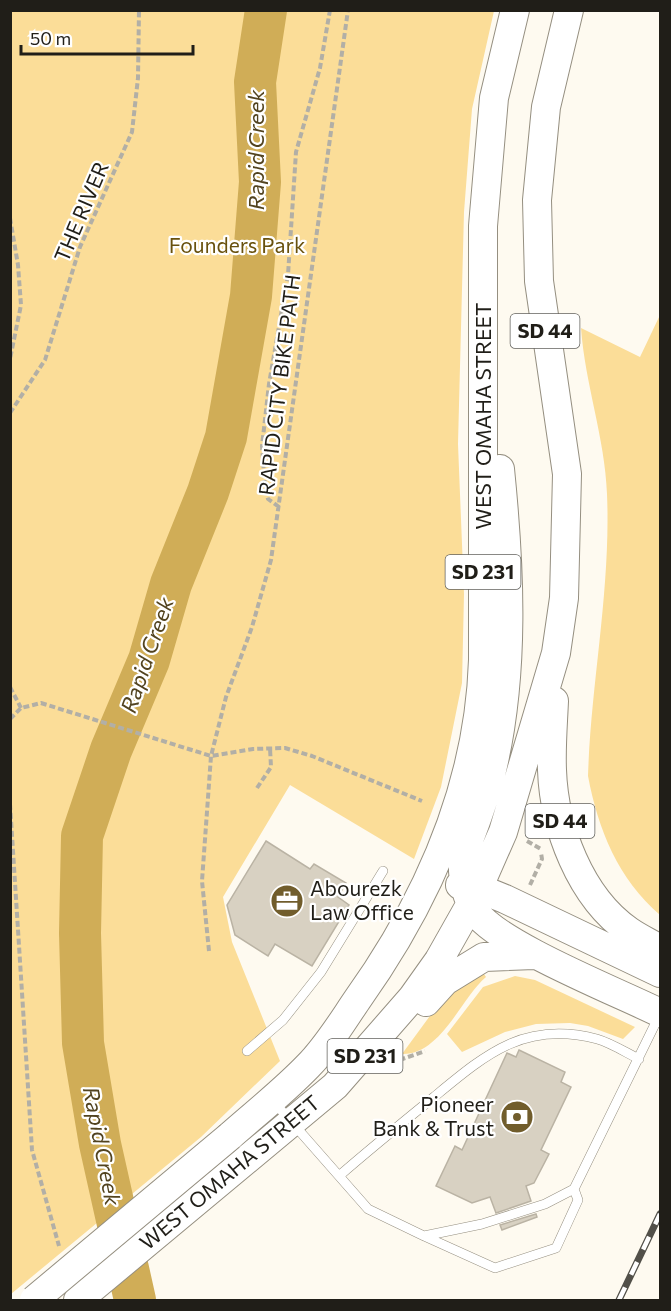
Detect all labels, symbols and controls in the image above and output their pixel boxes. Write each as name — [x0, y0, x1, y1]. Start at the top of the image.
scale bar — [21, 18, 194, 56]
text: 50 m — [30, 27, 71, 49]
water label: Rapid Creek — [242, 89, 269, 210]
street label: THE RIVER — [48, 157, 113, 265]
park label: Founders Park — [169, 232, 305, 257]
street label: RAPID CITY BIKE PATH — [253, 273, 304, 497]
street label: WEST OMAHA STREET — [470, 303, 495, 530]
road number: SD 44 — [510, 314, 580, 348]
road number: SD 231 — [446, 555, 520, 589]
water label: Rapid Creek — [114, 593, 179, 716]
road number: SD 44 — [526, 804, 594, 838]
place label: Abourezk Law Office — [310, 875, 414, 924]
office icon: Abourezk Law Office — [269, 883, 305, 919]
road number: SD 231 — [328, 1039, 403, 1073]
water label: Rapid Creek — [78, 1084, 127, 1209]
street label: WEST OMAHA STREET — [134, 1089, 324, 1254]
place label: Pioneer Bank & Trust — [373, 1091, 494, 1140]
bank icon: Pioneer Bank & Trust — [499, 1099, 535, 1135]

